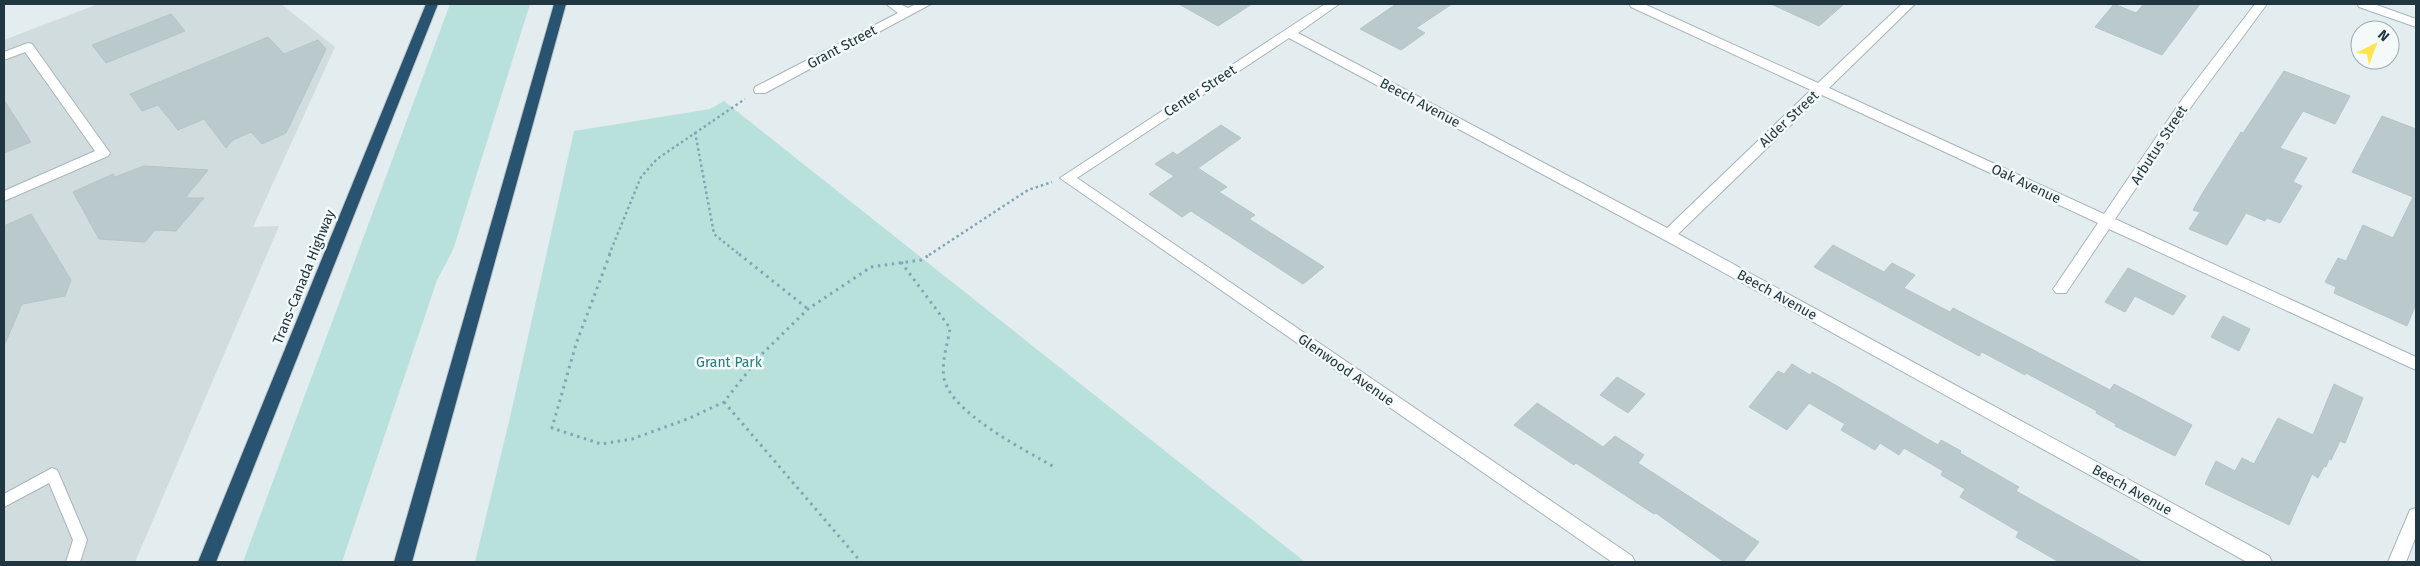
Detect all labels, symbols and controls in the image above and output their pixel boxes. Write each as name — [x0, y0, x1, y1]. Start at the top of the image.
north arrow — [2350, 20, 2400, 70]
street label: Grant Street — [804, 21, 881, 72]
text: N — [2374, 26, 2393, 45]
street label: Center Street — [1161, 61, 1240, 121]
street label: Beech Avenue — [1377, 75, 1463, 131]
street label: Alder Street — [1756, 87, 1823, 151]
street label: Arbutus Street — [2127, 101, 2192, 188]
street label: Oak Avenue — [1989, 161, 2063, 207]
street label: Trans-Canada Highway — [269, 207, 339, 347]
street label: Beech Avenue — [1734, 266, 1820, 324]
street label: Glenwood Avenue — [1295, 330, 1397, 410]
park label: Grant Park — [696, 354, 763, 371]
street label: Beech Avenue — [2089, 461, 2175, 519]

